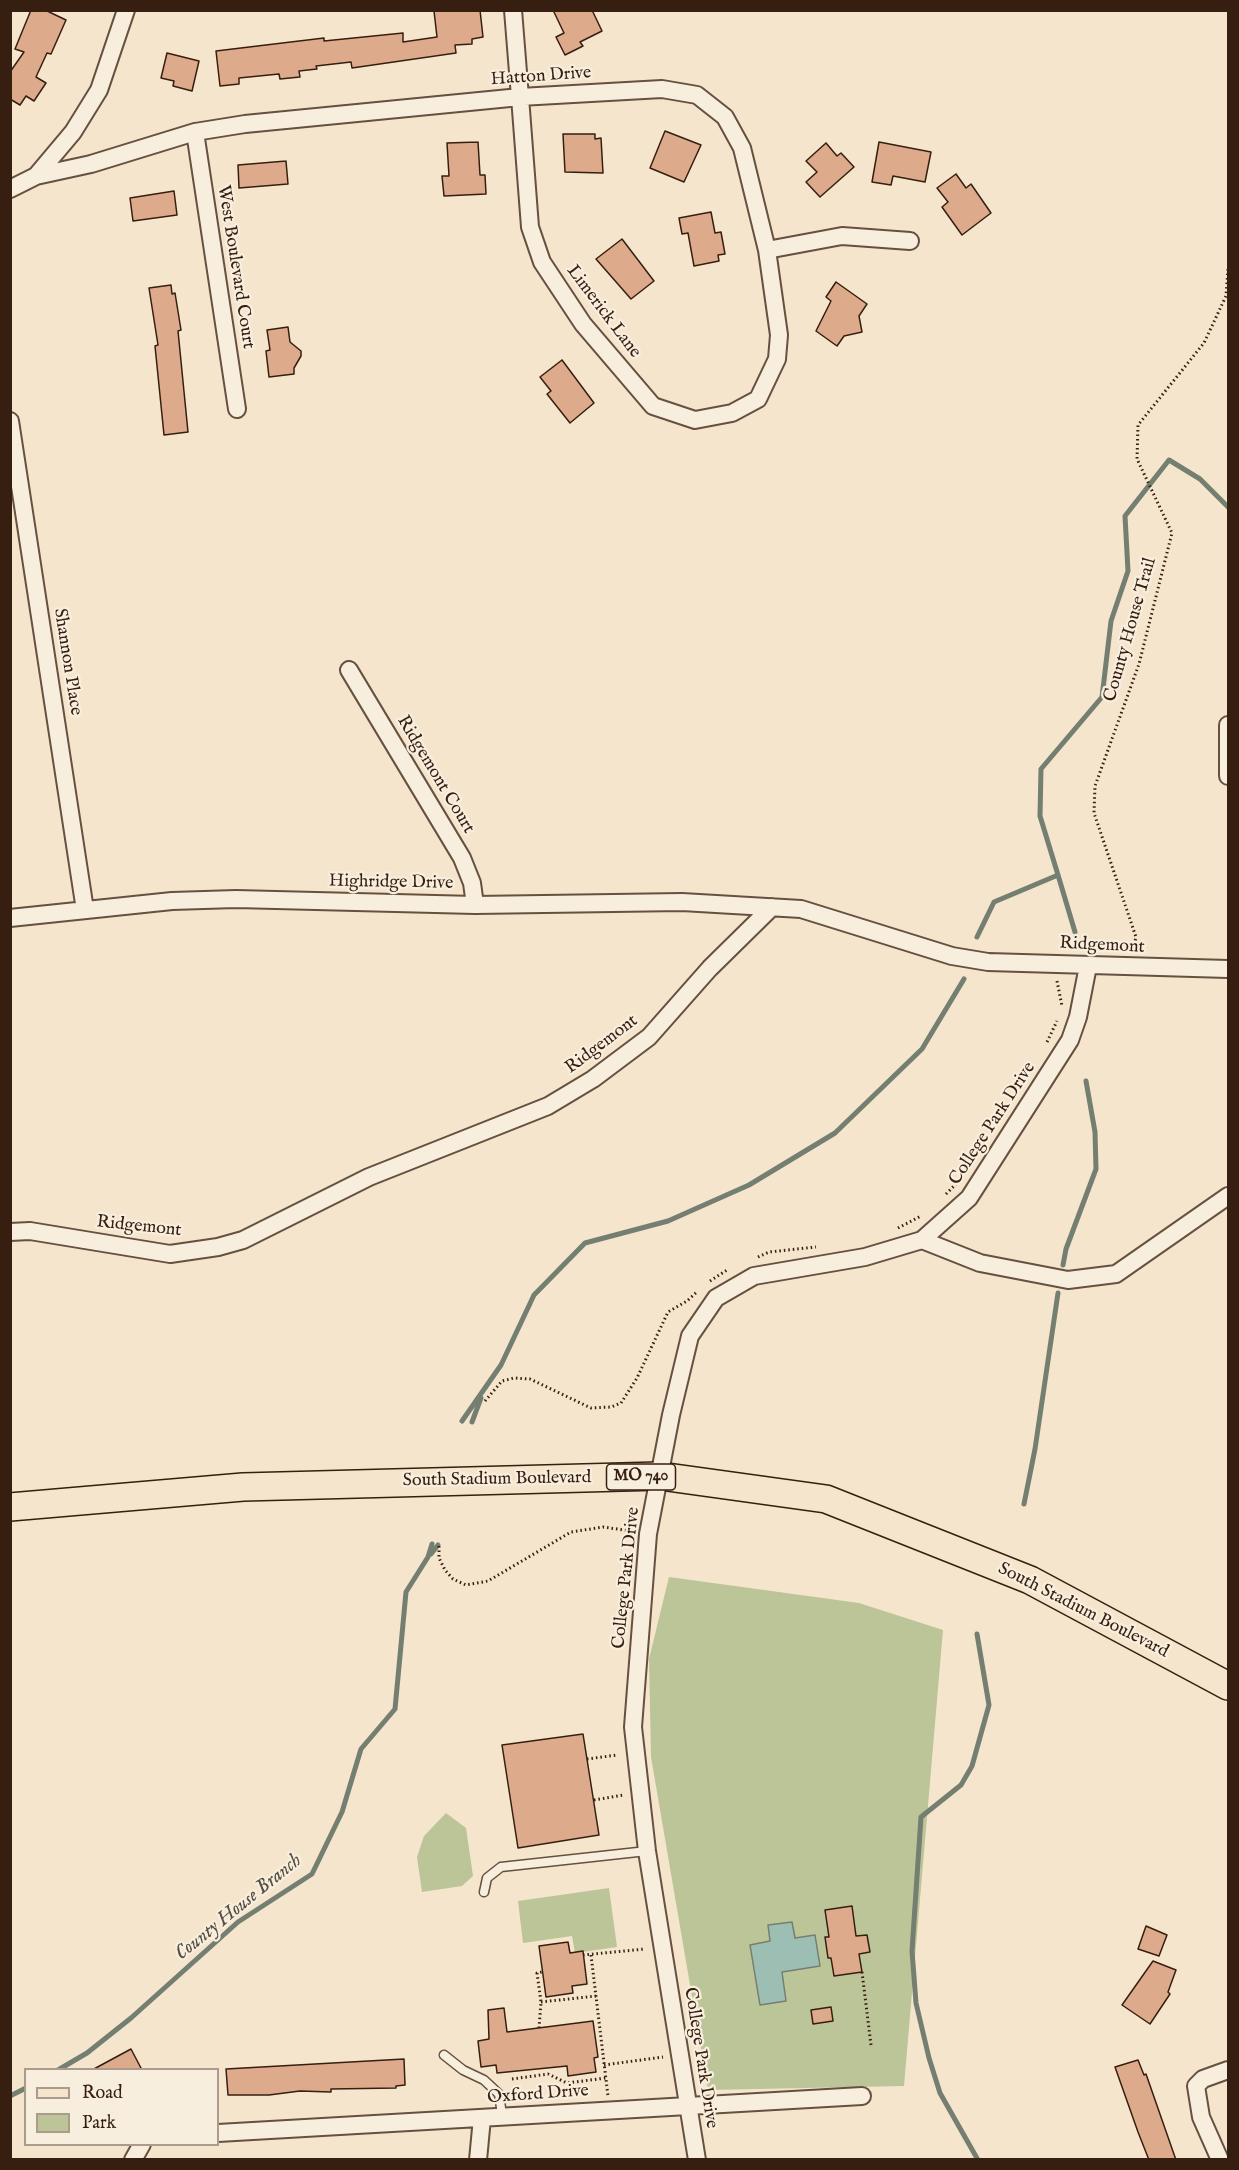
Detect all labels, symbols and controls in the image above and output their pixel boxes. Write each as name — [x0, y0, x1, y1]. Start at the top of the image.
street label: Hatton Drive — [490, 63, 592, 91]
street label: West Boulevard Court — [211, 184, 259, 350]
street label: Limerick Lane — [561, 261, 645, 363]
street label: County House Trail — [1100, 555, 1162, 705]
street label: Shannon Place — [48, 607, 86, 717]
street label: Ridgemont Court — [391, 712, 479, 838]
street label: Highridge Drive — [329, 871, 453, 895]
street label: Ridgemont — [1059, 933, 1145, 959]
street label: Ridgemont — [561, 1011, 643, 1079]
street label: College Park Drive — [945, 1058, 1041, 1190]
street label: Ridgemont — [96, 1212, 182, 1242]
road number: MO 740 — [606, 1464, 676, 1490]
street label: South Stadium Boulevard — [403, 1468, 591, 1492]
street label: College Park Drive — [609, 1506, 645, 1650]
street label: South Stadium Boulevard — [994, 1559, 1172, 1663]
water label: County House Branch — [171, 1850, 307, 1966]
street label: College Park Drive — [678, 1986, 722, 2130]
legend — [24, 2068, 219, 2146]
street label: Oxford Drive — [486, 2081, 590, 2109]
text: Road — [82, 2082, 123, 2105]
text: Park — [82, 2112, 116, 2135]

